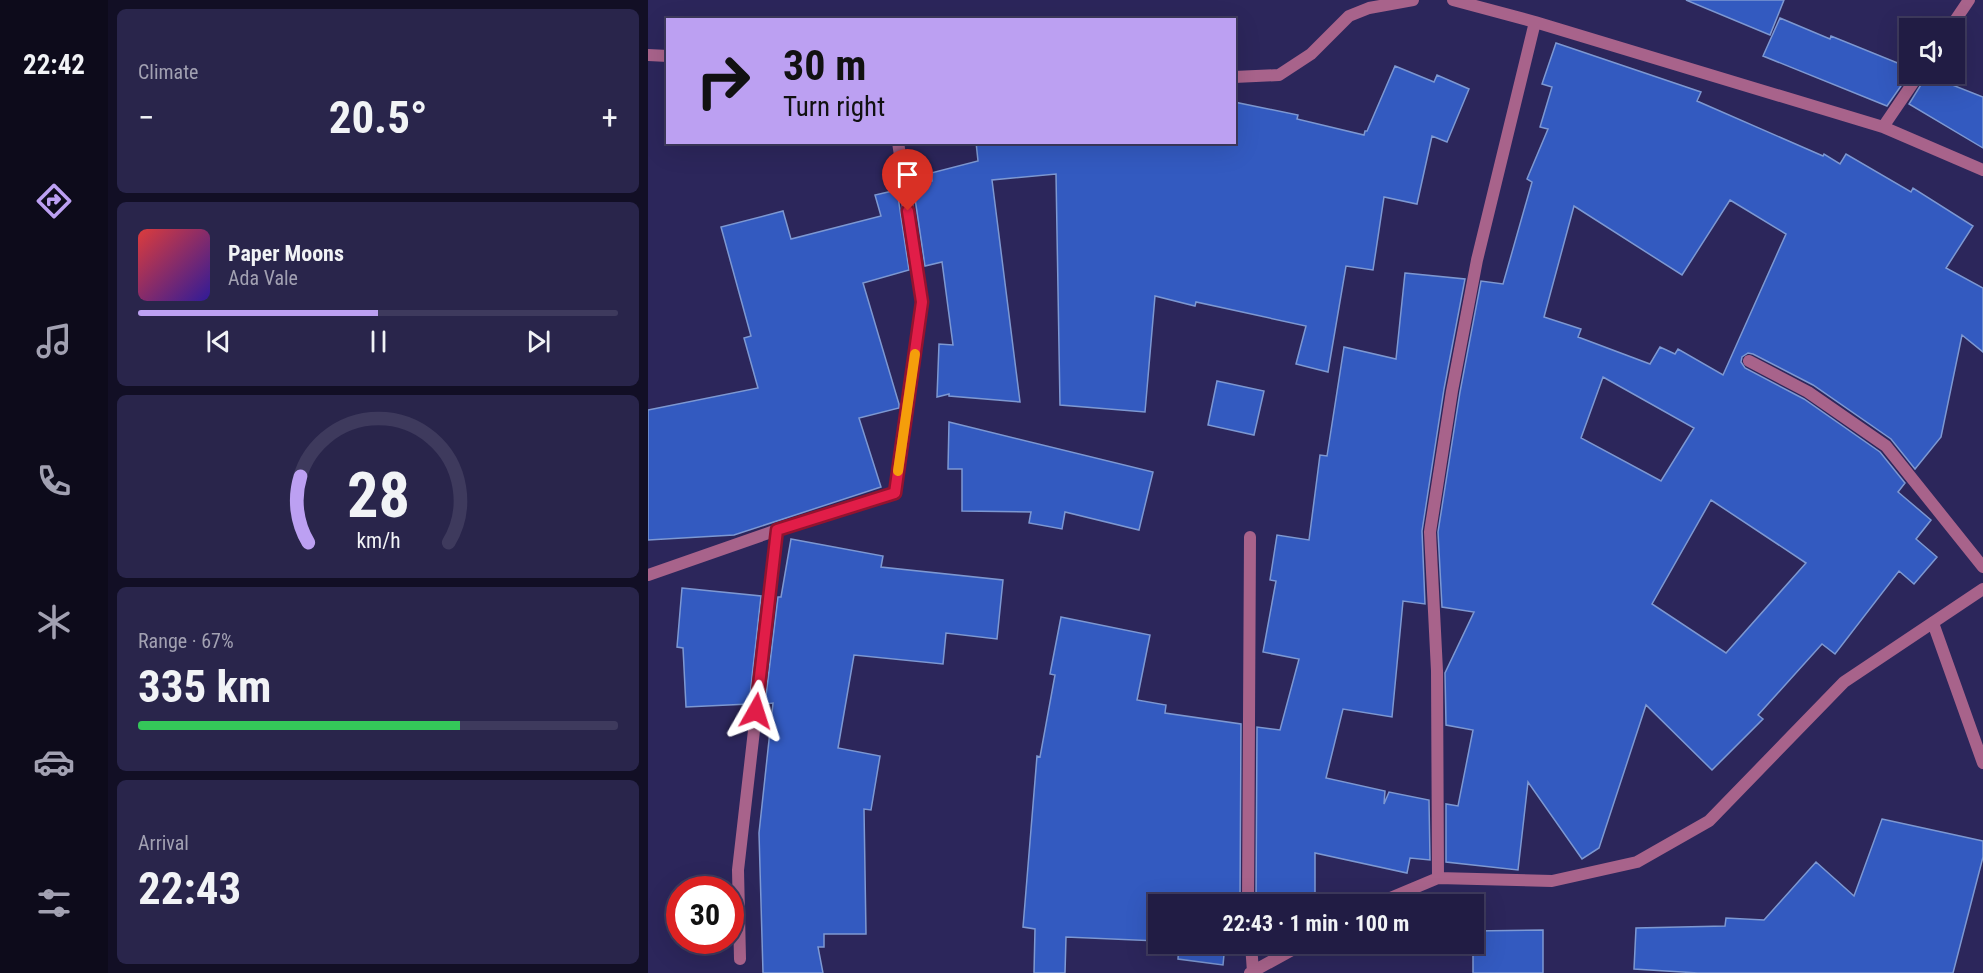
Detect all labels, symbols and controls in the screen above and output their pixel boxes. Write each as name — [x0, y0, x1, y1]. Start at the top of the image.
map controls — [1899, 18, 1965, 84]
button: sound — [1899, 18, 1965, 84]
text: 30 m — [783, 41, 866, 90]
icon: right — [684, 42, 762, 120]
text: 22:42 — [23, 49, 85, 81]
text: Climate — [138, 60, 198, 84]
text: 20.5° — [329, 91, 427, 144]
text: Turn right — [783, 91, 885, 123]
text: − — [138, 98, 155, 137]
text: + — [602, 98, 618, 137]
pin — [882, 149, 933, 211]
icon: arrive — [891, 158, 924, 191]
icon: directions — [33, 180, 75, 222]
text: Paper Moons — [228, 241, 344, 266]
text: Ada Vale — [228, 266, 298, 290]
icon: music — [33, 320, 75, 362]
icon: previous — [202, 325, 235, 358]
icon: pause — [362, 325, 395, 358]
icon: next — [522, 325, 555, 358]
icon: phone — [33, 460, 75, 502]
text: 28 — [346, 460, 410, 533]
text: km/h — [356, 529, 400, 554]
icon: climate — [33, 601, 75, 643]
text: Range · 67% — [138, 629, 234, 653]
text: 335 km — [138, 660, 271, 713]
position arrow — [724, 679, 788, 743]
icon: car — [33, 741, 75, 783]
text: Arrival — [138, 831, 189, 855]
text: 22:43 — [138, 862, 241, 915]
speed limit sign: 30 — [666, 876, 744, 954]
icon: filters — [33, 882, 75, 924]
text: 22:43 · 1 min · 100 m — [1223, 911, 1409, 936]

